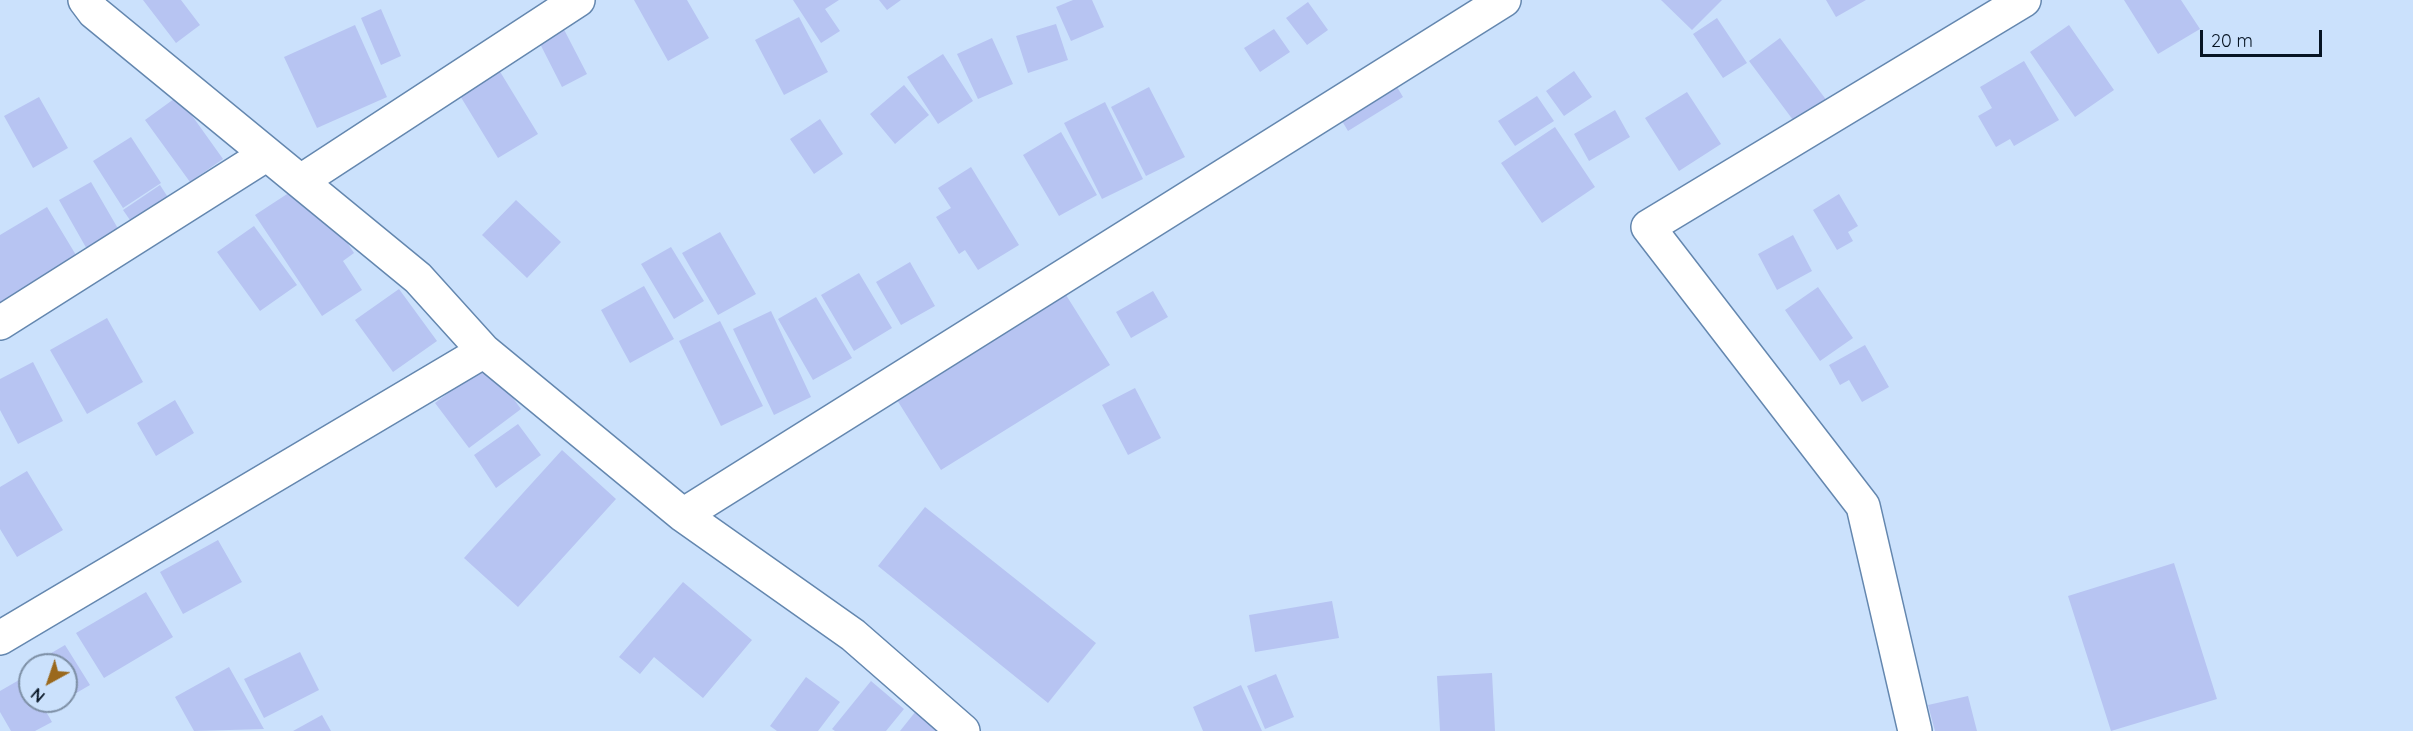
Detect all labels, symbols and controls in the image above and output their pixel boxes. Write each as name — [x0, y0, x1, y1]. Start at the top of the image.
scale bar — [2203, 18, 2324, 56]
text: 20 m — [2211, 29, 2253, 52]
north arrow — [18, 653, 78, 713]
text: N — [27, 684, 49, 707]

